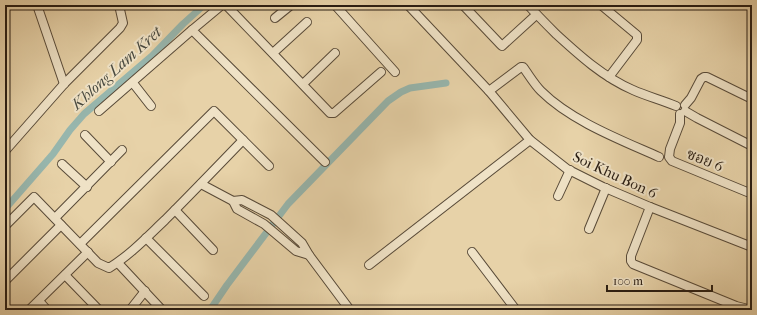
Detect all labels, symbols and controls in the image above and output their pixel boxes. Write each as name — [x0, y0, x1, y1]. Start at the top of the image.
water label: Khlong Lam Kret — [66, 22, 166, 114]
street label: ซอย 6 — [684, 145, 727, 176]
street label: Soi Khu Bon 6 — [570, 148, 661, 203]
scale bar — [607, 267, 712, 293]
text: 100 m — [613, 274, 643, 288]

